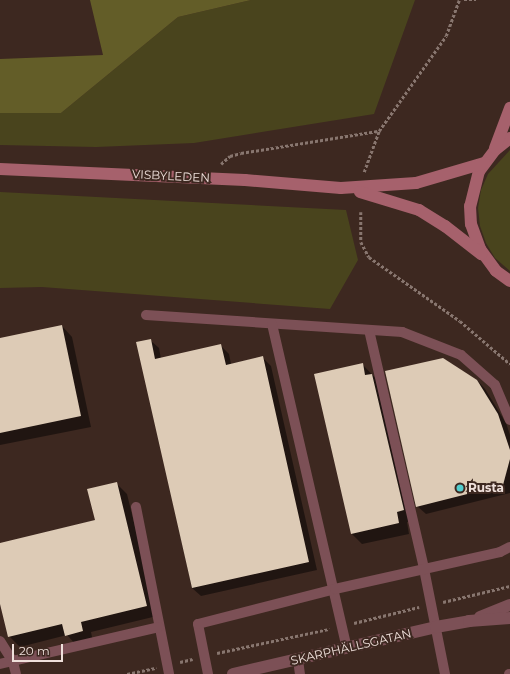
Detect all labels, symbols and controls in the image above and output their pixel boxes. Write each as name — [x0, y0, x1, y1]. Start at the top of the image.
street label: VISBYLEDEN — [132, 167, 210, 185]
place label: Rusta — [468, 481, 504, 495]
marker: Rusta — [455, 483, 465, 493]
street label: SKARPHÄLLSGATAN — [289, 626, 413, 668]
scale bar — [14, 636, 65, 662]
text: 20 m — [19, 643, 50, 658]

